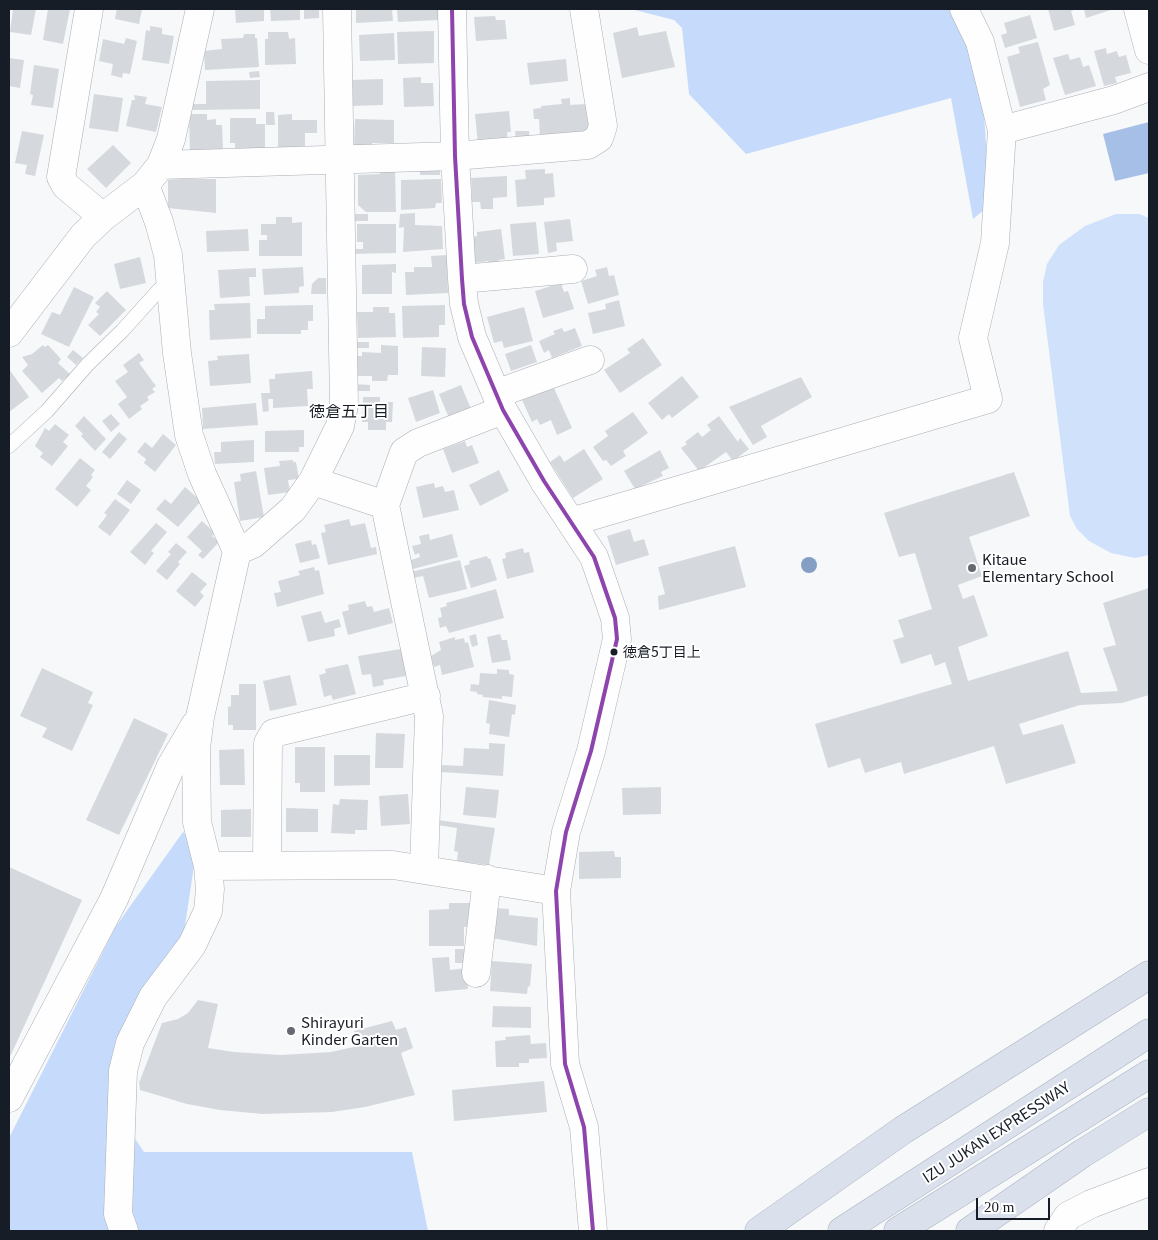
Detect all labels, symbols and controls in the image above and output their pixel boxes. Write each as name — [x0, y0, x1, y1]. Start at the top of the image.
district label: 徳倉五丁目 — [309, 401, 389, 421]
place label: Kitaue Elementary School — [982, 550, 1114, 585]
marker: Kitaue Elementary School — [966, 562, 978, 574]
place label: 徳倉5丁目上 — [623, 644, 701, 660]
marker: 徳倉5丁目上 — [609, 647, 619, 657]
place label: Shirayuri Kinder Garten — [301, 1013, 398, 1048]
marker: Shirayuri Kinder Garten — [285, 1025, 297, 1037]
street label: IZU JUKAN EXPRESSWAY — [919, 1078, 1073, 1186]
scale bar — [978, 1188, 1052, 1220]
text: 20 m — [984, 1199, 1014, 1215]

